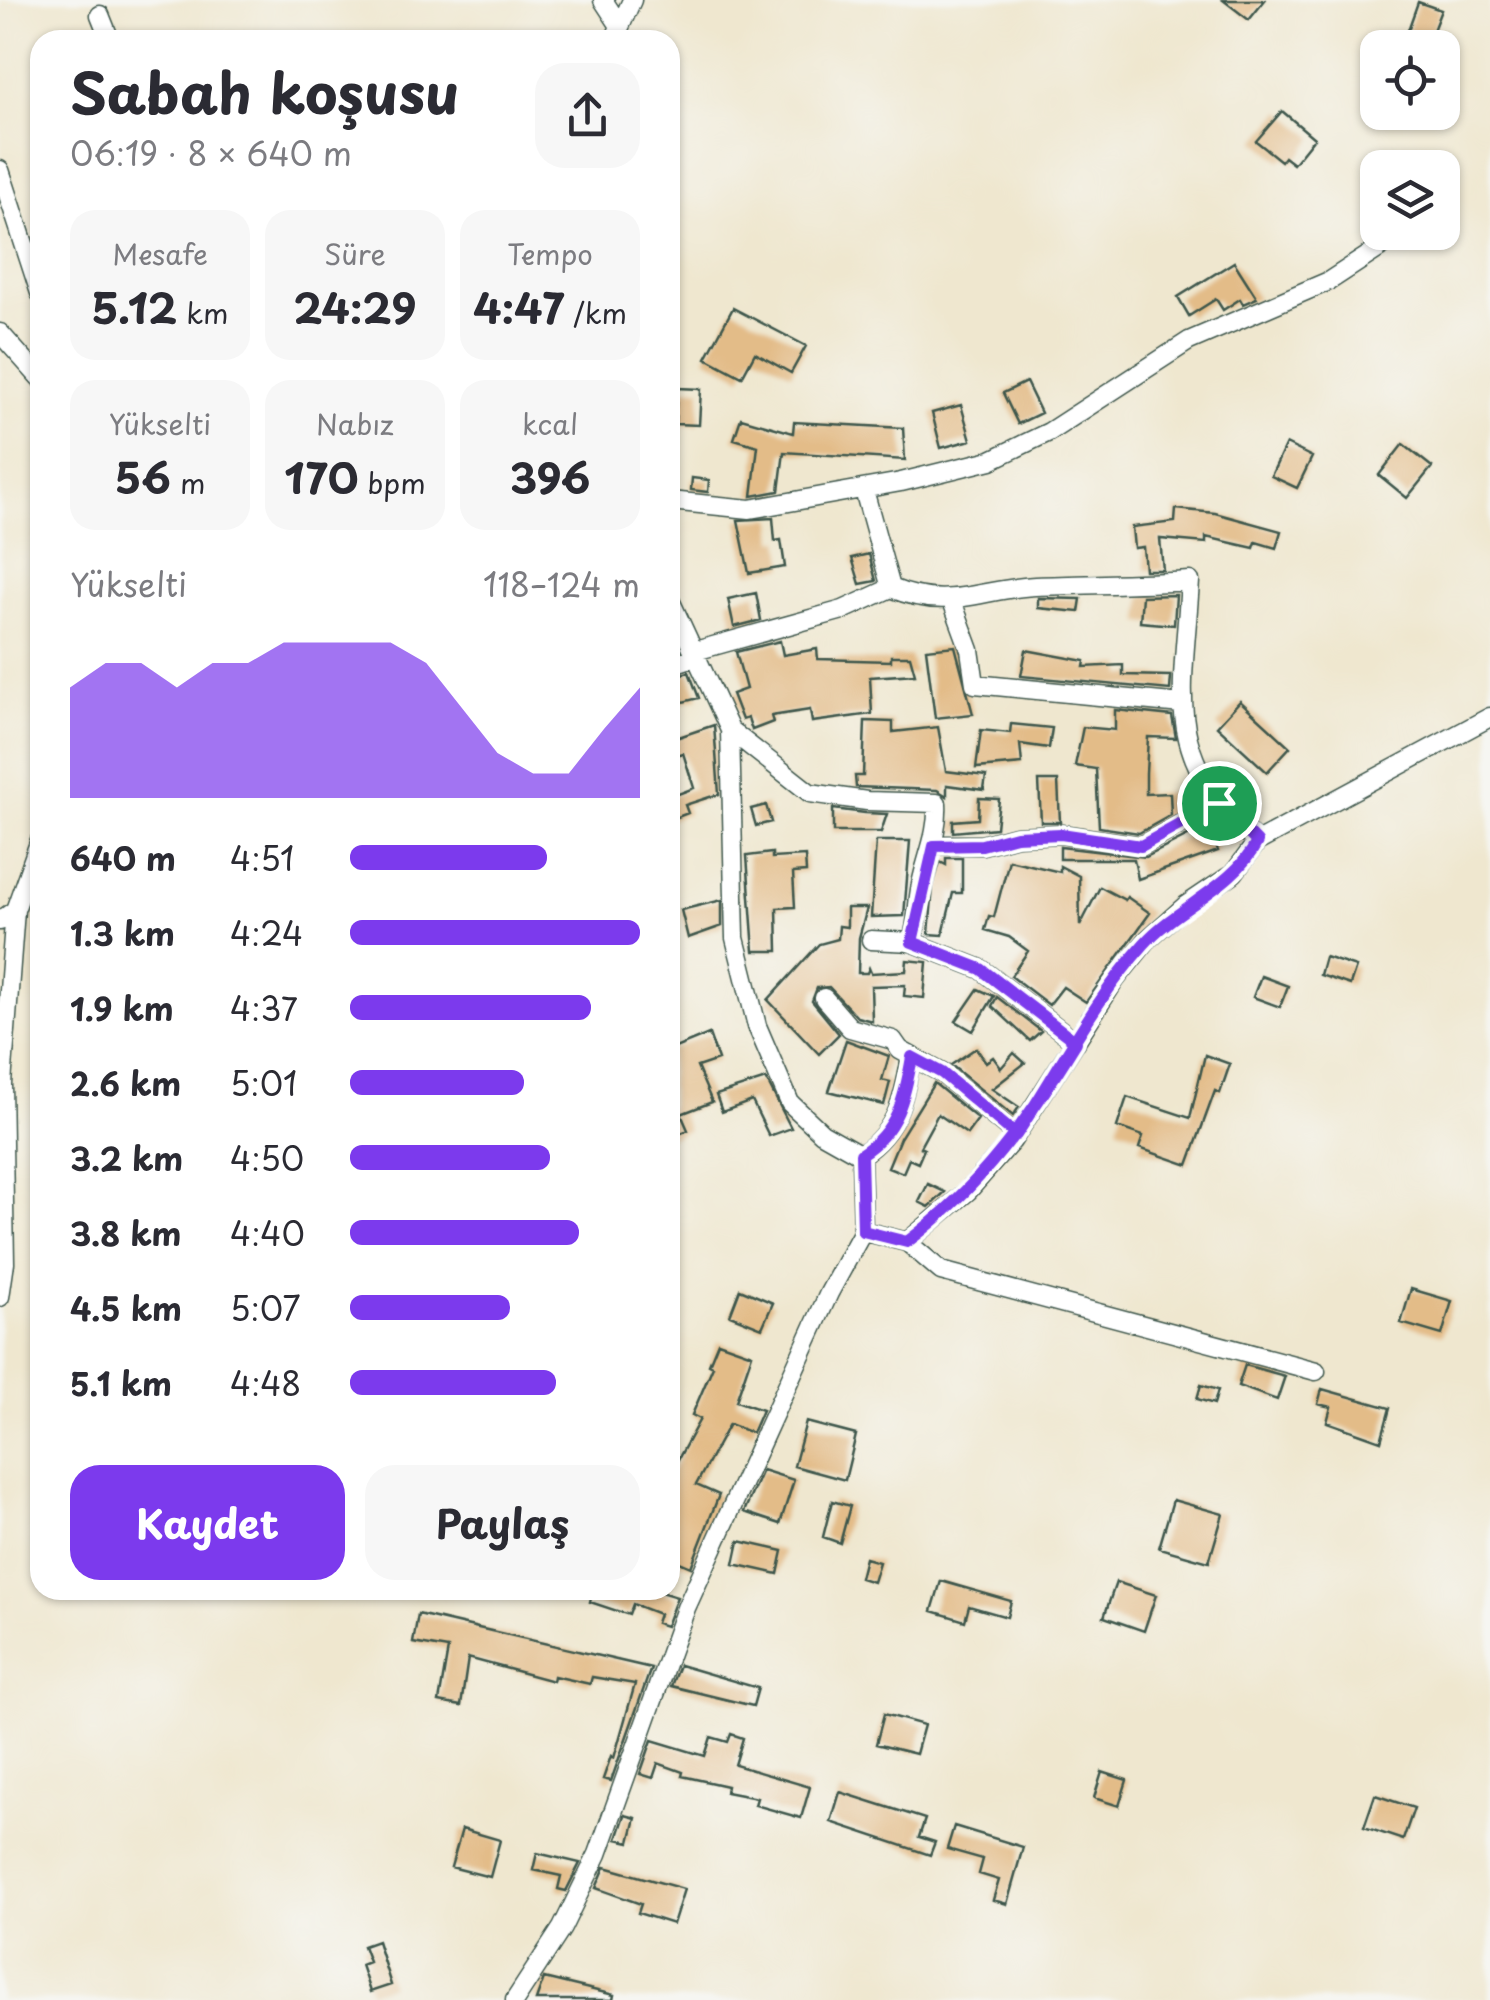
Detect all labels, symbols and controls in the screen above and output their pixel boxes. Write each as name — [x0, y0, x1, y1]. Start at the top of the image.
map controls — [1360, 30, 1460, 250]
button: locate — [1360, 30, 1460, 130]
text: Sabah koşusu — [70, 50, 460, 133]
button: share — [535, 63, 640, 168]
text: 06:19 · 8 × 640 m — [70, 129, 352, 177]
button: layers — [1360, 150, 1460, 250]
text: Mesafe — [112, 232, 208, 275]
text: Süre — [324, 232, 386, 275]
text: Tempo — [507, 232, 593, 275]
text: 5.12 — [92, 275, 177, 338]
text: 24:29 — [293, 275, 417, 338]
text: 4:47 — [473, 275, 564, 338]
text: km — [177, 291, 228, 334]
text: /km — [564, 291, 627, 334]
text: Yükselti — [109, 402, 211, 445]
text: Nabız — [316, 402, 394, 445]
text: kcal — [522, 402, 578, 445]
text: 56 — [115, 445, 171, 508]
text: 170 — [284, 445, 359, 508]
text: 396 — [510, 445, 590, 508]
text: m — [171, 461, 205, 504]
text: bpm — [359, 461, 426, 504]
text: Yükselti — [70, 560, 187, 608]
text: 118–124 m — [483, 560, 640, 608]
pin — [1177, 761, 1262, 846]
icon: arrive — [1192, 776, 1247, 831]
text: 640 m — [70, 834, 176, 882]
text: 4:51 — [230, 834, 294, 882]
text: 1.3 km — [70, 909, 175, 957]
text: 4:24 — [230, 909, 303, 957]
text: 1.9 km — [70, 984, 174, 1032]
text: 4:37 — [230, 984, 298, 1032]
text: 2.6 km — [70, 1059, 181, 1107]
text: 5:01 — [230, 1059, 297, 1107]
text: 3.2 km — [70, 1134, 183, 1182]
text: 4:50 — [230, 1134, 304, 1182]
text: 3.8 km — [70, 1209, 181, 1257]
text: 4:40 — [230, 1209, 305, 1257]
text: 4.5 km — [70, 1284, 182, 1332]
text: 5:07 — [230, 1284, 300, 1332]
text: 5.1 km — [70, 1359, 172, 1407]
text: 4:48 — [230, 1359, 301, 1407]
button: Kaydet — [70, 1465, 345, 1580]
button: Paylaş — [365, 1465, 640, 1580]

